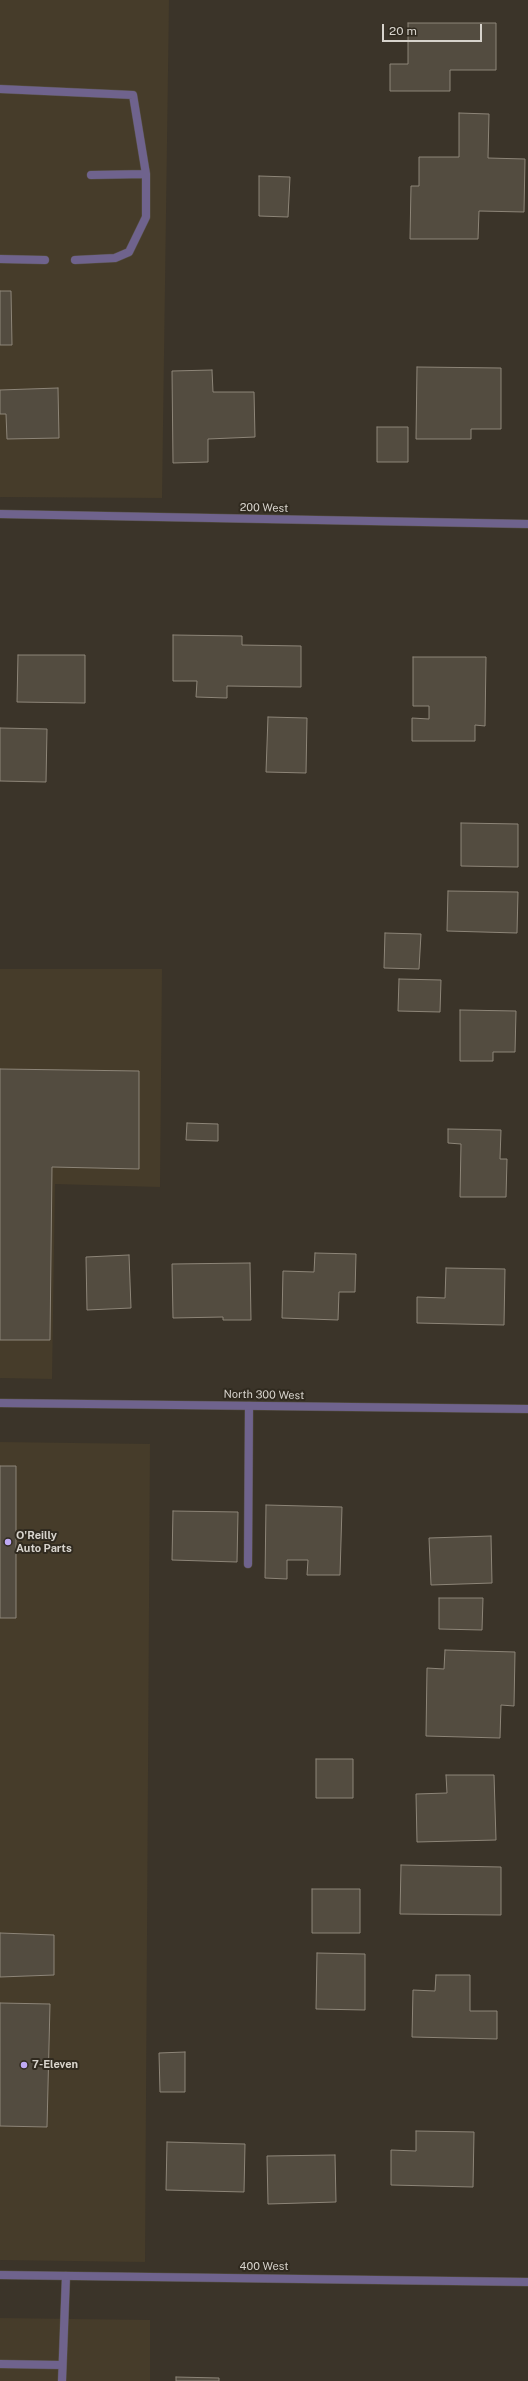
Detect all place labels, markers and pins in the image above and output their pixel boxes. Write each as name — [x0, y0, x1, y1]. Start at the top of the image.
place label: O'Reilly Auto Parts — [16, 1529, 72, 1555]
marker: O'Reilly Auto Parts — [3, 1537, 13, 1547]
place label: 7-Eleven — [32, 2058, 78, 2072]
marker: 7-Eleven — [19, 2060, 29, 2070]

